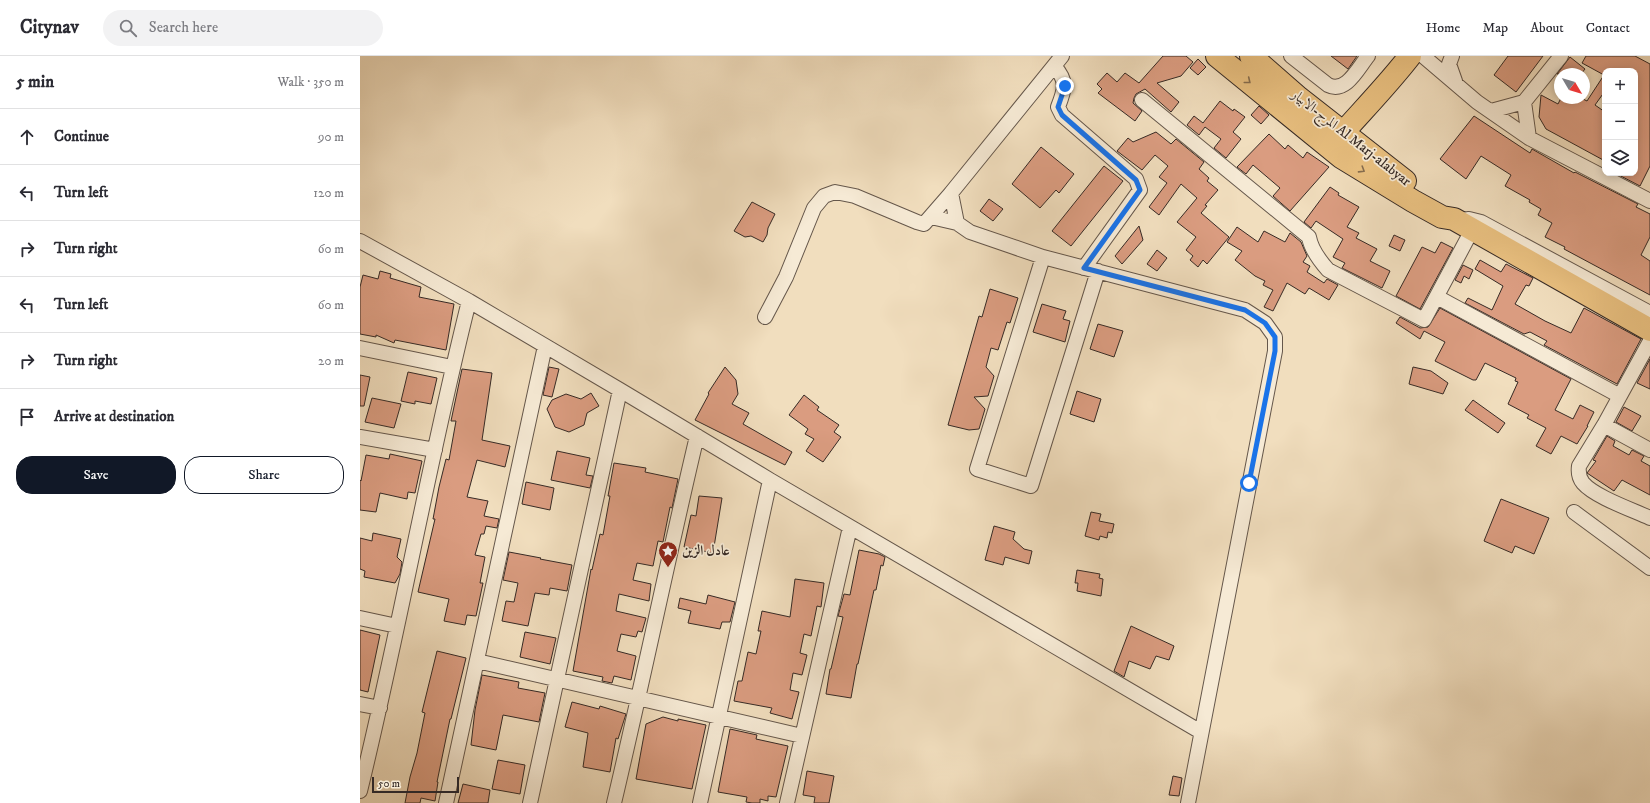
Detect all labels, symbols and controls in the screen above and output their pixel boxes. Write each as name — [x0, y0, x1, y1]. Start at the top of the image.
search box — [103, 10, 383, 46]
text: Citynav — [20, 16, 79, 39]
icon: search — [117, 17, 139, 39]
text: Search here — [149, 18, 218, 37]
text: Home — [1426, 19, 1460, 37]
text: Map — [1482, 19, 1508, 37]
text: About — [1530, 19, 1564, 37]
text: Contact — [1586, 19, 1630, 37]
north arrow — [1554, 68, 1590, 104]
map controls — [1602, 68, 1638, 176]
button: + — [1602, 68, 1638, 104]
text: 5 min — [16, 71, 54, 93]
text: Walk · 350 m — [277, 74, 344, 90]
one-way arrow — [1243, 76, 1250, 83]
route end — [1056, 77, 1074, 95]
street label: المرج-الابيار Al Marj-alabyar — [1284, 84, 1415, 193]
button: − — [1602, 104, 1638, 140]
icon: ahead — [16, 126, 38, 148]
text: Continue — [54, 127, 109, 146]
text: 90 m — [318, 129, 344, 145]
button: layers — [1602, 140, 1638, 176]
one-way arrow — [1358, 165, 1365, 173]
icon: left — [16, 182, 38, 204]
text: Turn left — [54, 183, 108, 202]
text: 120 m — [313, 185, 344, 201]
icon: right — [16, 238, 38, 260]
text: Turn right — [54, 239, 117, 258]
text: 60 m — [318, 241, 344, 257]
icon: left — [16, 294, 38, 316]
text: Turn left — [54, 295, 108, 314]
text: 60 m — [318, 297, 344, 313]
icon: right — [16, 350, 38, 372]
text: Turn right — [54, 351, 117, 370]
text: 20 m — [318, 353, 344, 369]
icon: arrive — [16, 406, 38, 428]
text: Arrive at destination — [54, 407, 174, 426]
button: Save — [16, 456, 176, 494]
button: Share — [184, 456, 344, 494]
route start — [1240, 474, 1258, 492]
place icon: عادل الزين — [657, 540, 679, 568]
place label: عادل الزين — [682, 542, 730, 560]
scale bar — [372, 775, 459, 794]
text: 50 m — [378, 777, 400, 791]

